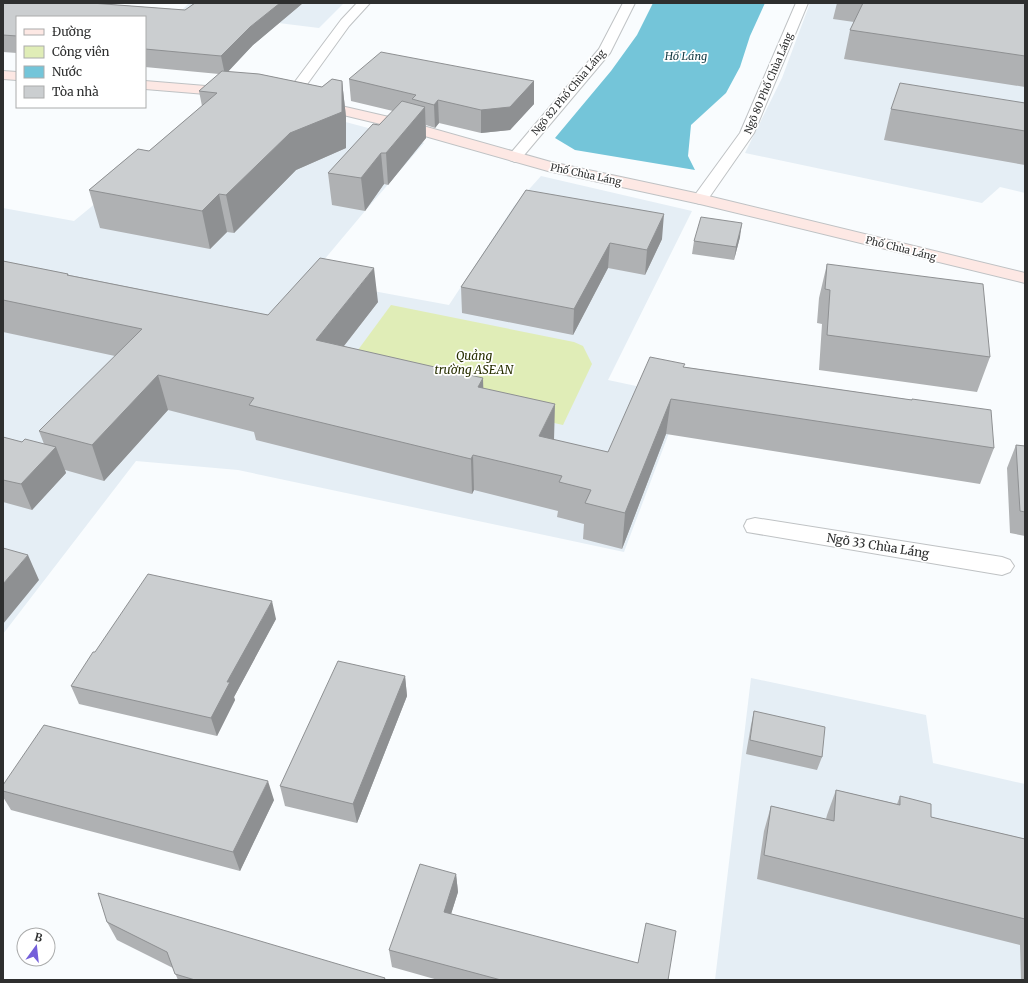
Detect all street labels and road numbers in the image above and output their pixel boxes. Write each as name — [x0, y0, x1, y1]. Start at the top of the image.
street label: Ngõ 80 Phố Chùa Láng — [741, 31, 796, 136]
street label: Ngõ 82 Phố Chùa Láng — [529, 47, 608, 138]
street label: Phố Chùa Láng — [549, 161, 623, 188]
street label: Phố Chùa Láng — [864, 233, 938, 264]
street label: Ngõ 33 Chùa Láng — [826, 530, 931, 561]

